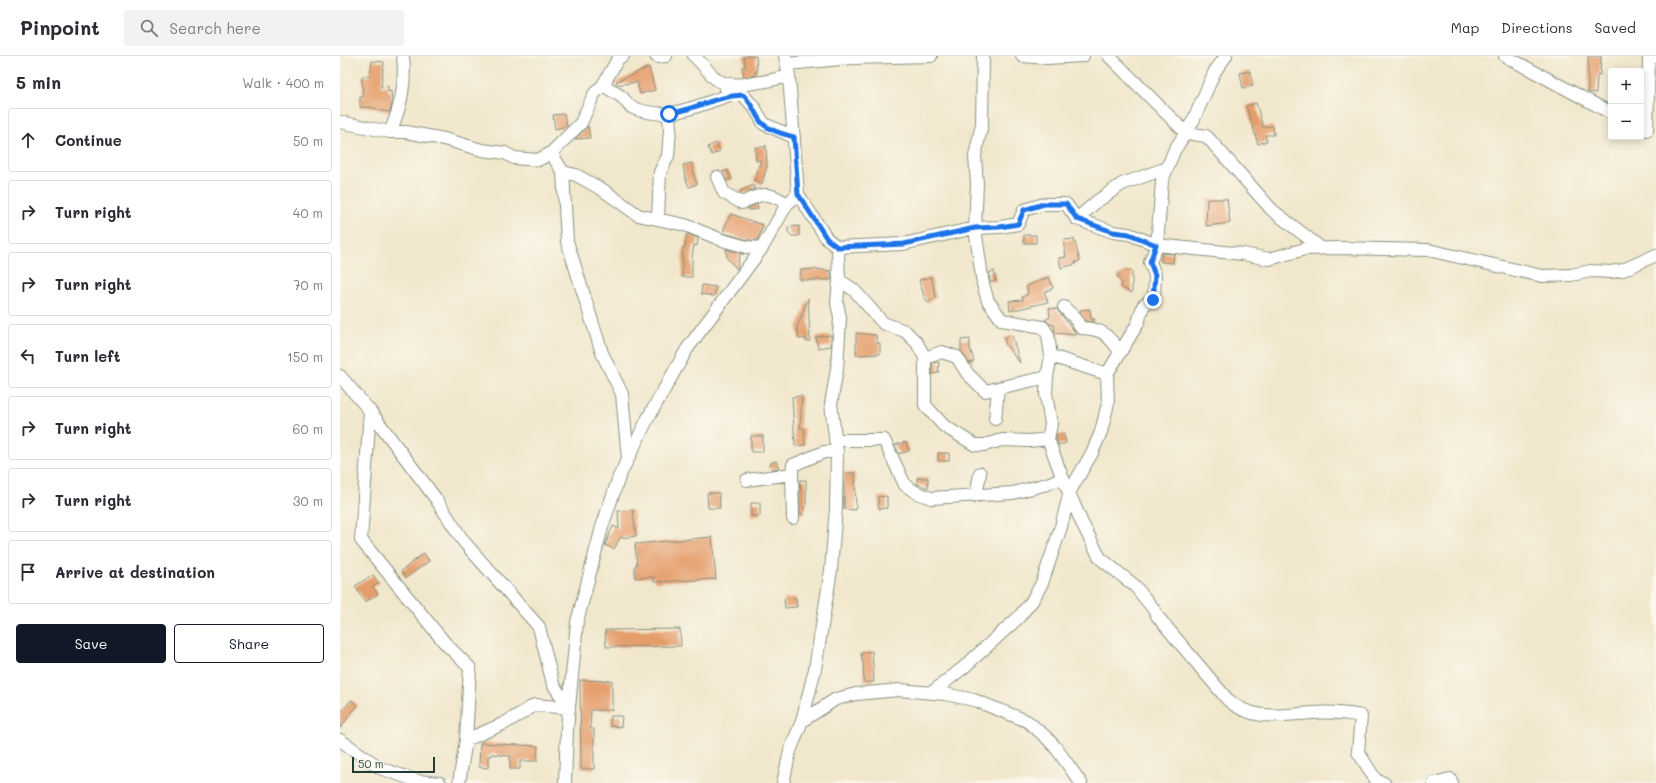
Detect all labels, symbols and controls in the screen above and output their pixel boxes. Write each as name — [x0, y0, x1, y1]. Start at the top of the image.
search box — [124, 10, 404, 46]
text: Pinpoint — [20, 15, 100, 40]
icon: search — [138, 17, 160, 39]
text: Search here — [170, 18, 261, 38]
text: Map — [1451, 18, 1479, 37]
text: Directions — [1501, 18, 1572, 37]
text: Saved — [1594, 18, 1636, 37]
map controls — [1608, 68, 1644, 140]
button: + — [1608, 68, 1644, 104]
text: 5 min — [16, 71, 61, 93]
text: Walk · 400 m — [242, 74, 324, 91]
button: − — [1608, 104, 1644, 140]
route start — [660, 105, 678, 123]
icon: ahead — [17, 129, 39, 151]
text: Continue — [55, 130, 122, 150]
text: 50 m — [293, 132, 323, 149]
icon: right — [17, 201, 39, 223]
text: Turn right — [55, 202, 132, 222]
text: 40 m — [293, 204, 323, 221]
icon: right — [17, 273, 39, 295]
text: Turn right — [55, 274, 132, 294]
text: 70 m — [293, 276, 323, 293]
route end — [1144, 291, 1162, 309]
icon: left — [17, 345, 39, 367]
text: Turn left — [55, 346, 120, 366]
text: 150 m — [287, 348, 323, 365]
icon: right — [17, 417, 39, 439]
text: Turn right — [55, 418, 132, 438]
text: 60 m — [293, 420, 323, 437]
icon: right — [17, 489, 39, 511]
text: Turn right — [55, 490, 132, 510]
text: 30 m — [293, 492, 323, 509]
icon: arrive — [17, 561, 39, 583]
text: Arrive at destination — [55, 562, 215, 582]
button: Save — [16, 624, 166, 663]
button: Share — [174, 624, 324, 663]
scale bar — [352, 755, 435, 774]
text: 50 m — [358, 756, 384, 771]

